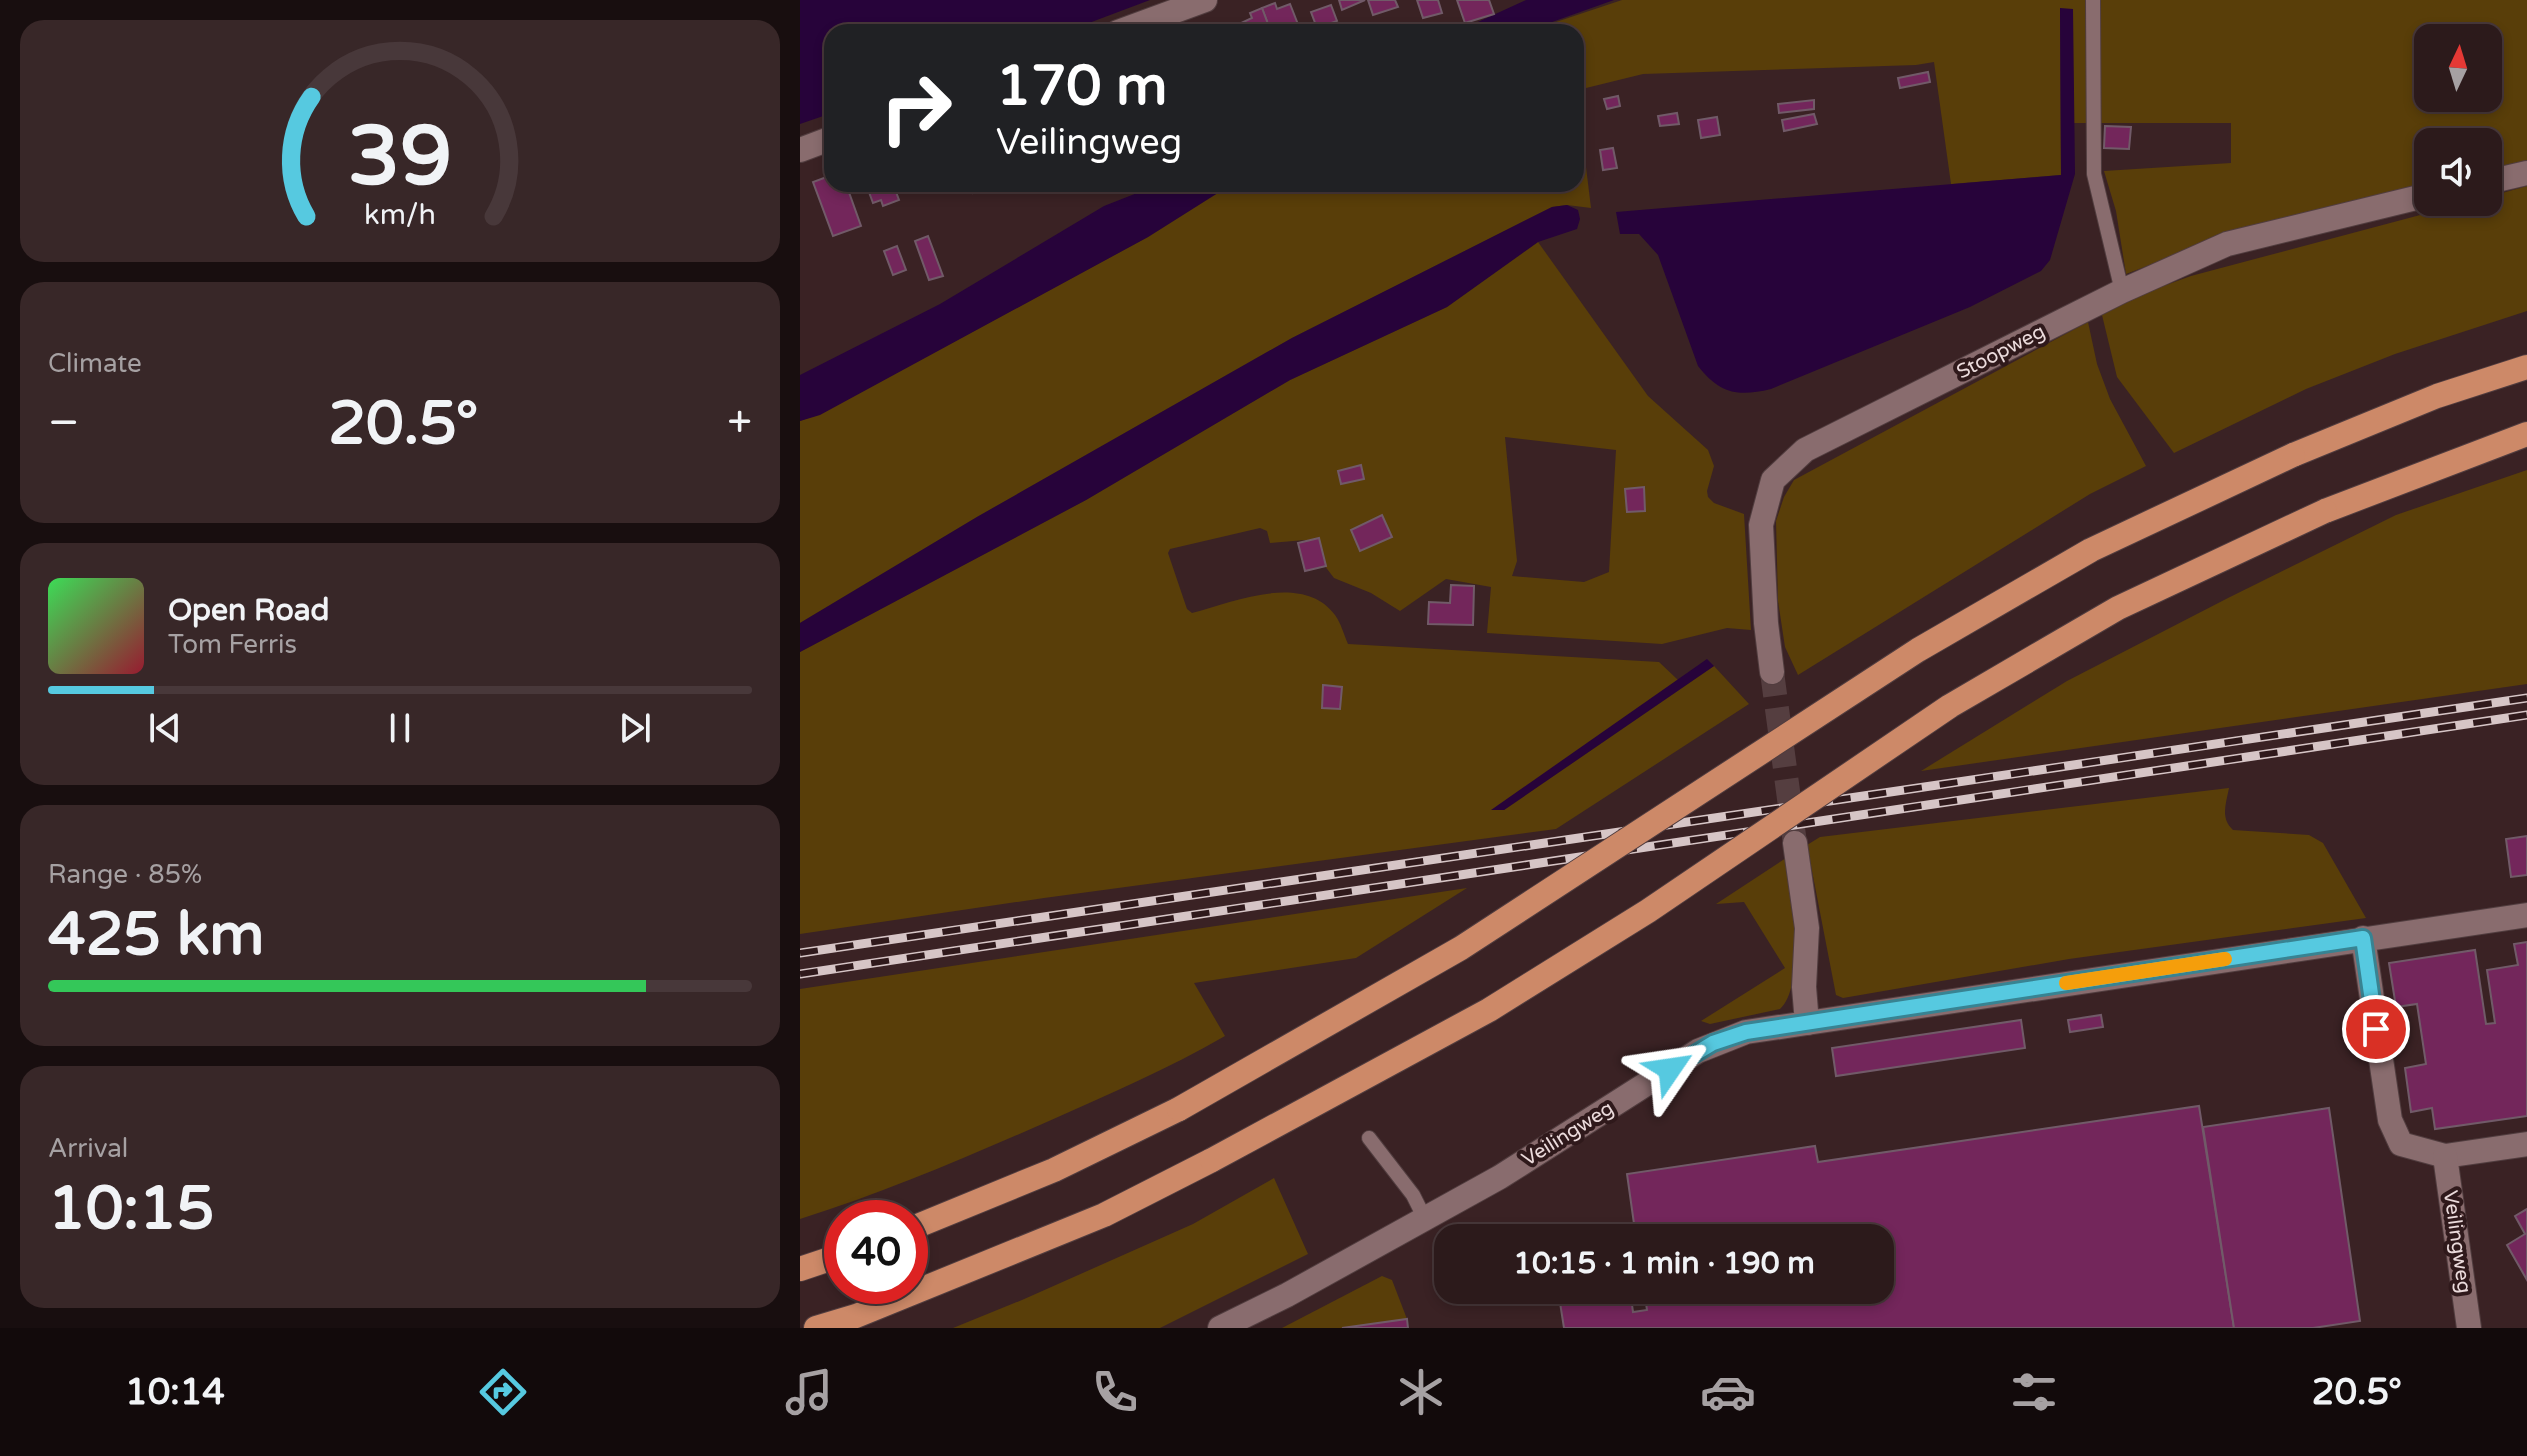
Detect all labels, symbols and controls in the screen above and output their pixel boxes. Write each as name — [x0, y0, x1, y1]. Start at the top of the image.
north arrow — [2414, 24, 2502, 112]
map controls — [2414, 24, 2502, 216]
text: 170 m — [996, 53, 1167, 120]
icon: right — [864, 56, 968, 160]
text: 39 — [348, 106, 452, 206]
text: Veilingweg — [996, 121, 1182, 164]
button: sound — [2414, 128, 2502, 216]
text: km/h — [364, 198, 436, 232]
street label: Stoopweg — [1953, 320, 2049, 384]
text: Climate — [48, 348, 142, 379]
text: 20.5° — [328, 388, 478, 460]
text: − — [48, 397, 79, 450]
text: + — [727, 397, 752, 450]
text: Open Road — [168, 592, 329, 629]
text: Tom Ferris — [168, 629, 297, 660]
icon: previous — [143, 706, 187, 750]
icon: pause — [378, 706, 422, 750]
icon: next — [613, 706, 657, 750]
text: Range · 85% — [48, 859, 202, 890]
text: 425 km — [48, 899, 264, 971]
pin — [2342, 995, 2410, 1063]
icon: arrive — [2354, 1007, 2398, 1051]
position arrow — [1628, 1027, 1712, 1111]
street label: Veilingweg — [1518, 1096, 1618, 1172]
text: Arrival — [48, 1133, 128, 1164]
text: 10:15 — [48, 1173, 214, 1245]
street label: Veilingweg — [2438, 1189, 2476, 1295]
speed limit sign: 40 — [824, 1200, 928, 1304]
text: 10:15 · 1 min · 190 m — [1513, 1245, 1815, 1282]
icon: directions — [475, 1364, 531, 1420]
icon: music — [781, 1364, 837, 1420]
icon: phone — [1087, 1364, 1143, 1420]
icon: climate — [1393, 1364, 1449, 1420]
icon: car — [1700, 1364, 1756, 1420]
icon: filters — [2006, 1364, 2062, 1420]
text: 10:14 — [125, 1371, 225, 1414]
text: 20.5° — [2312, 1371, 2402, 1414]

